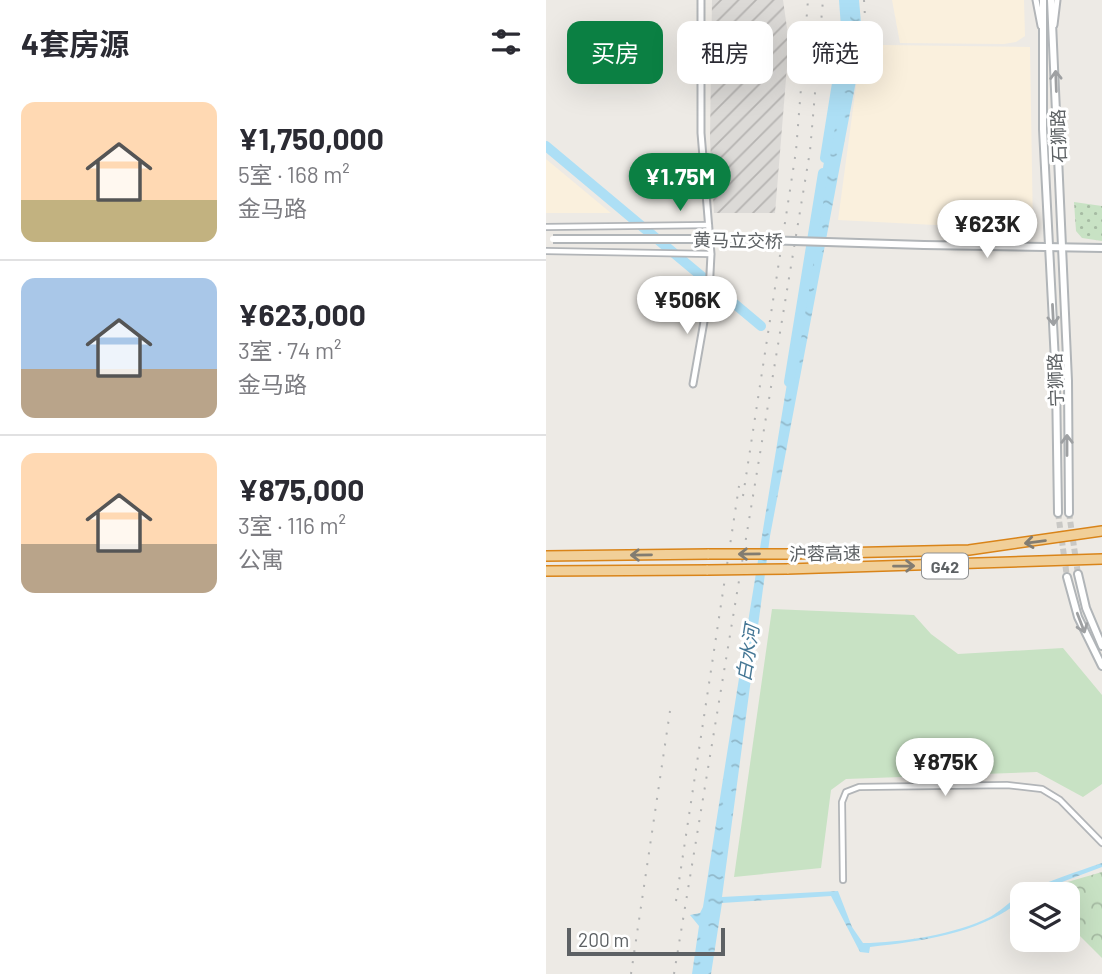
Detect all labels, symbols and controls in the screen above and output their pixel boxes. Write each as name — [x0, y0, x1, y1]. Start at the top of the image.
chip: 买房 — [567, 21, 663, 84]
chip: 租房 — [677, 21, 773, 84]
chip: 筛选 — [787, 21, 883, 84]
icon: filters — [487, 23, 525, 61]
text: 4套房源 — [21, 25, 129, 61]
one-way arrow — [1050, 70, 1063, 93]
street label: 石狮路 — [1046, 109, 1070, 163]
text: ¥1,750,000 — [238, 120, 384, 156]
icon: home — [77, 130, 161, 214]
pin: ¥1.75M — [623, 154, 737, 213]
text: 5室 · 168 m² — [238, 160, 350, 188]
text: ¥1.75M — [645, 162, 715, 190]
text: 金马路 — [238, 194, 307, 222]
pin: ¥623K — [938, 201, 1036, 260]
text: ¥623K — [953, 209, 1021, 237]
street label: 黄马立交桥 — [693, 228, 783, 252]
pin: ¥506K — [638, 276, 736, 336]
text: ¥506K — [653, 285, 721, 313]
text: ¥623,000 — [238, 296, 366, 332]
one-way arrow — [1047, 304, 1060, 326]
icon: home — [77, 306, 161, 390]
text: 3室 · 74 m² — [238, 336, 342, 364]
street label: 宁狮路 — [1043, 353, 1067, 407]
text: 金马路 — [238, 370, 307, 398]
one-way arrow — [1061, 434, 1074, 457]
text: ¥875,000 — [238, 471, 364, 507]
icon: home — [77, 481, 161, 565]
text: 3室 · 116 m² — [238, 511, 346, 539]
one-way arrow — [1024, 535, 1046, 548]
street label: 沪蓉高速 — [789, 541, 861, 565]
text: 公寓 — [238, 545, 284, 573]
one-way arrow — [738, 547, 761, 561]
one-way arrow — [630, 548, 653, 562]
road number: G42 — [922, 554, 968, 579]
one-way arrow — [892, 560, 915, 573]
one-way arrow — [1076, 612, 1088, 634]
water label: 白水河 — [731, 619, 763, 683]
pin: ¥875K — [896, 738, 994, 798]
text: ¥875K — [912, 747, 978, 775]
map controls — [1010, 882, 1080, 952]
button: layers — [1010, 882, 1080, 952]
scale bar — [567, 925, 724, 957]
text: 200 m — [578, 928, 629, 951]

